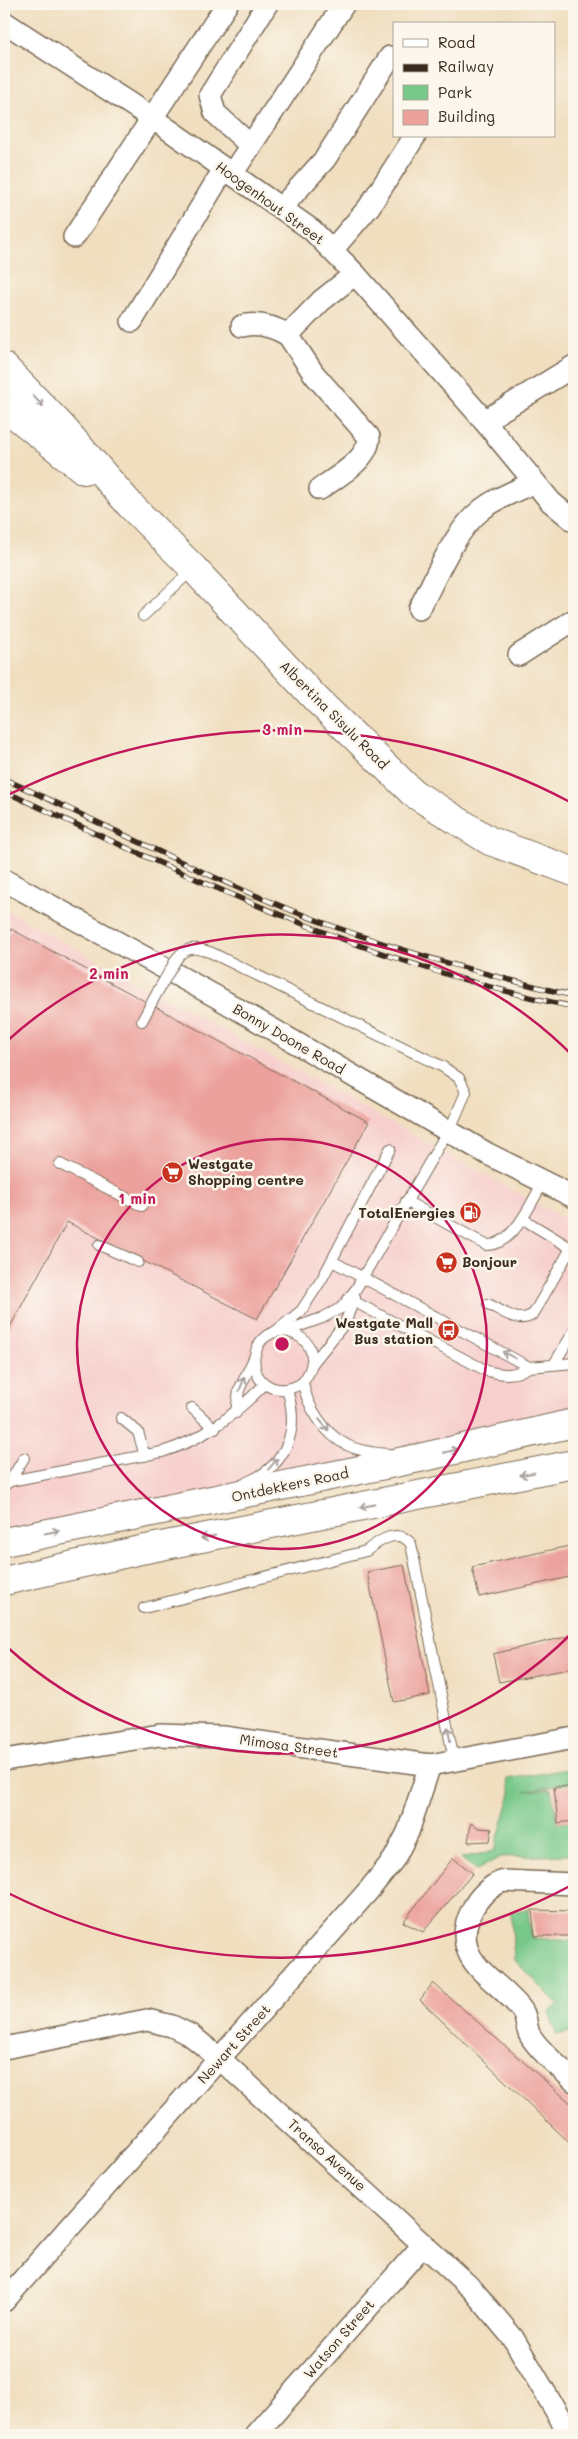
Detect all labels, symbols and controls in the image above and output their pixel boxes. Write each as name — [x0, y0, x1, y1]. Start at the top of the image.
legend — [393, 22, 556, 138]
text: Road — [438, 32, 475, 52]
text: Railway — [438, 56, 494, 76]
text: Park — [438, 82, 472, 102]
text: Building — [438, 106, 495, 126]
street label: Hoogenhout Street — [212, 157, 329, 249]
one-way arrow — [32, 395, 44, 408]
street label: Albertina Sisulu Road — [276, 656, 393, 773]
text: 3 min — [262, 719, 302, 739]
text: 2 min — [89, 963, 129, 983]
street label: Bonny Doone Road — [230, 999, 349, 1078]
place label: Westgate Shopping centre — [188, 1154, 304, 1189]
supermarket icon: Westgate Shopping centre — [160, 1160, 184, 1184]
text: 1 min — [118, 1188, 156, 1208]
fuel station icon: TotalEnergies — [459, 1201, 483, 1225]
place label: TotalEnergies — [359, 1203, 455, 1222]
supermarket icon: Bonjour — [434, 1250, 458, 1274]
place label: Bonjour — [462, 1252, 517, 1271]
place label: Westgate Mall Bus station — [335, 1313, 433, 1348]
bus stop icon: Westgate Mall Bus station — [437, 1319, 461, 1343]
centre of rings — [273, 1335, 291, 1353]
one-way arrow — [502, 1350, 517, 1359]
one-way arrow — [237, 1377, 247, 1392]
one-way arrow — [319, 1419, 330, 1432]
one-way arrow — [442, 1446, 458, 1455]
one-way arrow — [268, 1457, 279, 1470]
street label: Ontdekkers Road — [230, 1463, 350, 1506]
one-way arrow — [519, 1470, 535, 1480]
one-way arrow — [359, 1501, 375, 1511]
one-way arrow — [43, 1527, 59, 1537]
one-way arrow — [200, 1533, 216, 1542]
one-way arrow — [444, 1727, 454, 1743]
street label: Mimosa Street — [238, 1729, 340, 1762]
street label: Newart Street — [193, 2000, 274, 2087]
street label: Transo Avenue — [284, 2114, 371, 2195]
street label: Watson Street — [299, 2295, 378, 2382]

